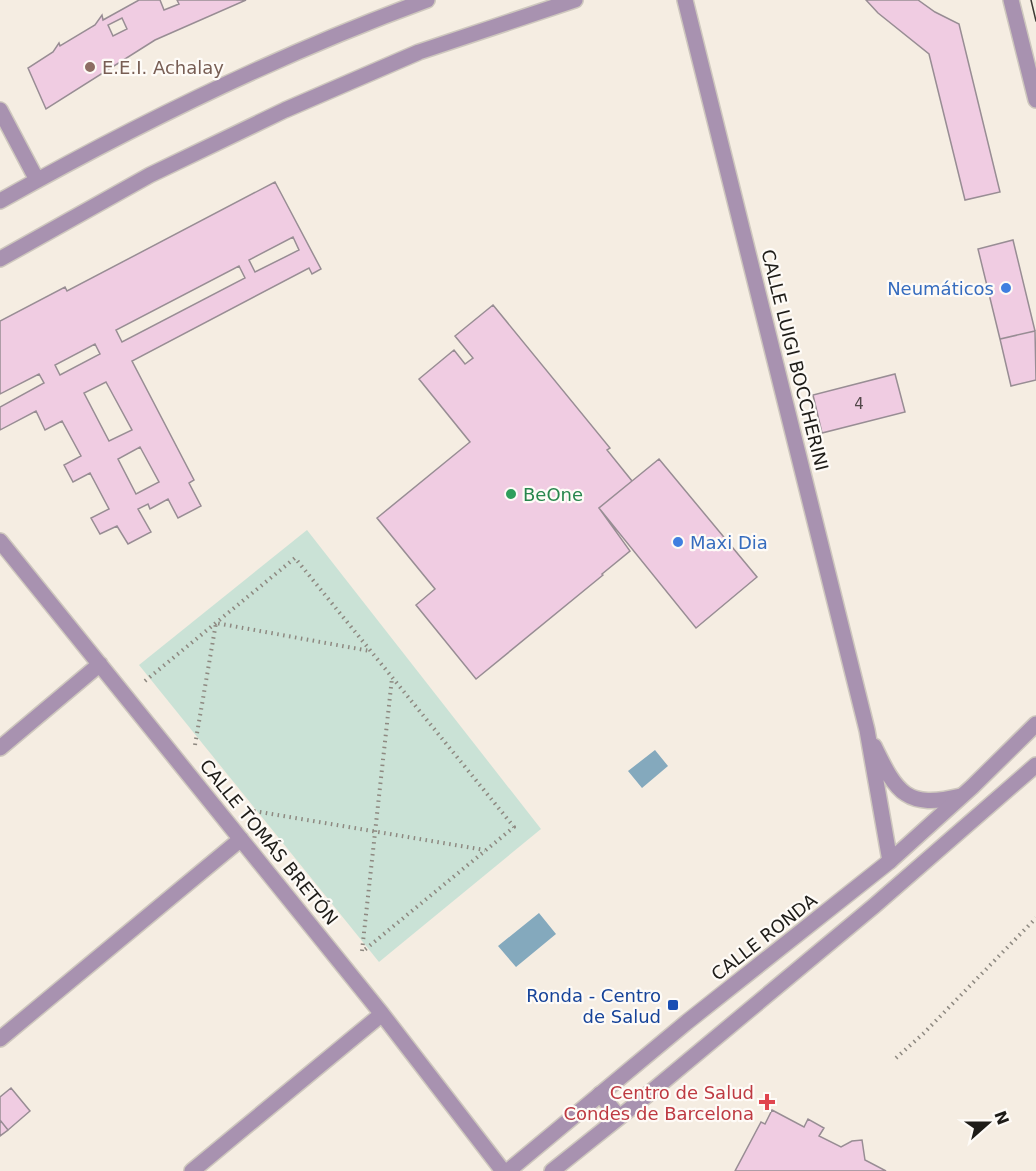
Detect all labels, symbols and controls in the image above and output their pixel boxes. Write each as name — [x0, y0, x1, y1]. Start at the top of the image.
place label: E.E.I. Achalay — [102, 57, 224, 78]
marker: E.E.I. Achalay — [83, 60, 97, 74]
street label: CALLE LUIGI BOCCHERINI — [757, 247, 833, 473]
place label: Neumáticos — [887, 278, 994, 299]
marker: Neumáticos — [999, 281, 1013, 295]
house number: 4 — [854, 395, 864, 413]
place label: BeOne — [523, 484, 583, 505]
marker: BeOne — [504, 487, 518, 501]
place label: Maxi Dia — [690, 532, 768, 553]
marker: Maxi Dia — [671, 535, 685, 549]
street label: CALLE TOMÁS BRETÓN — [196, 755, 342, 929]
street label: CALLE RONDA — [707, 889, 821, 985]
place label: Ronda - Centro de Salud — [526, 985, 661, 1027]
marker: Ronda - Centro de Salud — [666, 998, 680, 1012]
place label: Centro de Salud Condes de Barcelona — [563, 1082, 754, 1124]
marker: Centro de Salud Condes de Barcelona — [758, 1093, 776, 1111]
north arrow — [958, 1093, 1018, 1153]
text: N — [990, 1108, 1013, 1127]

